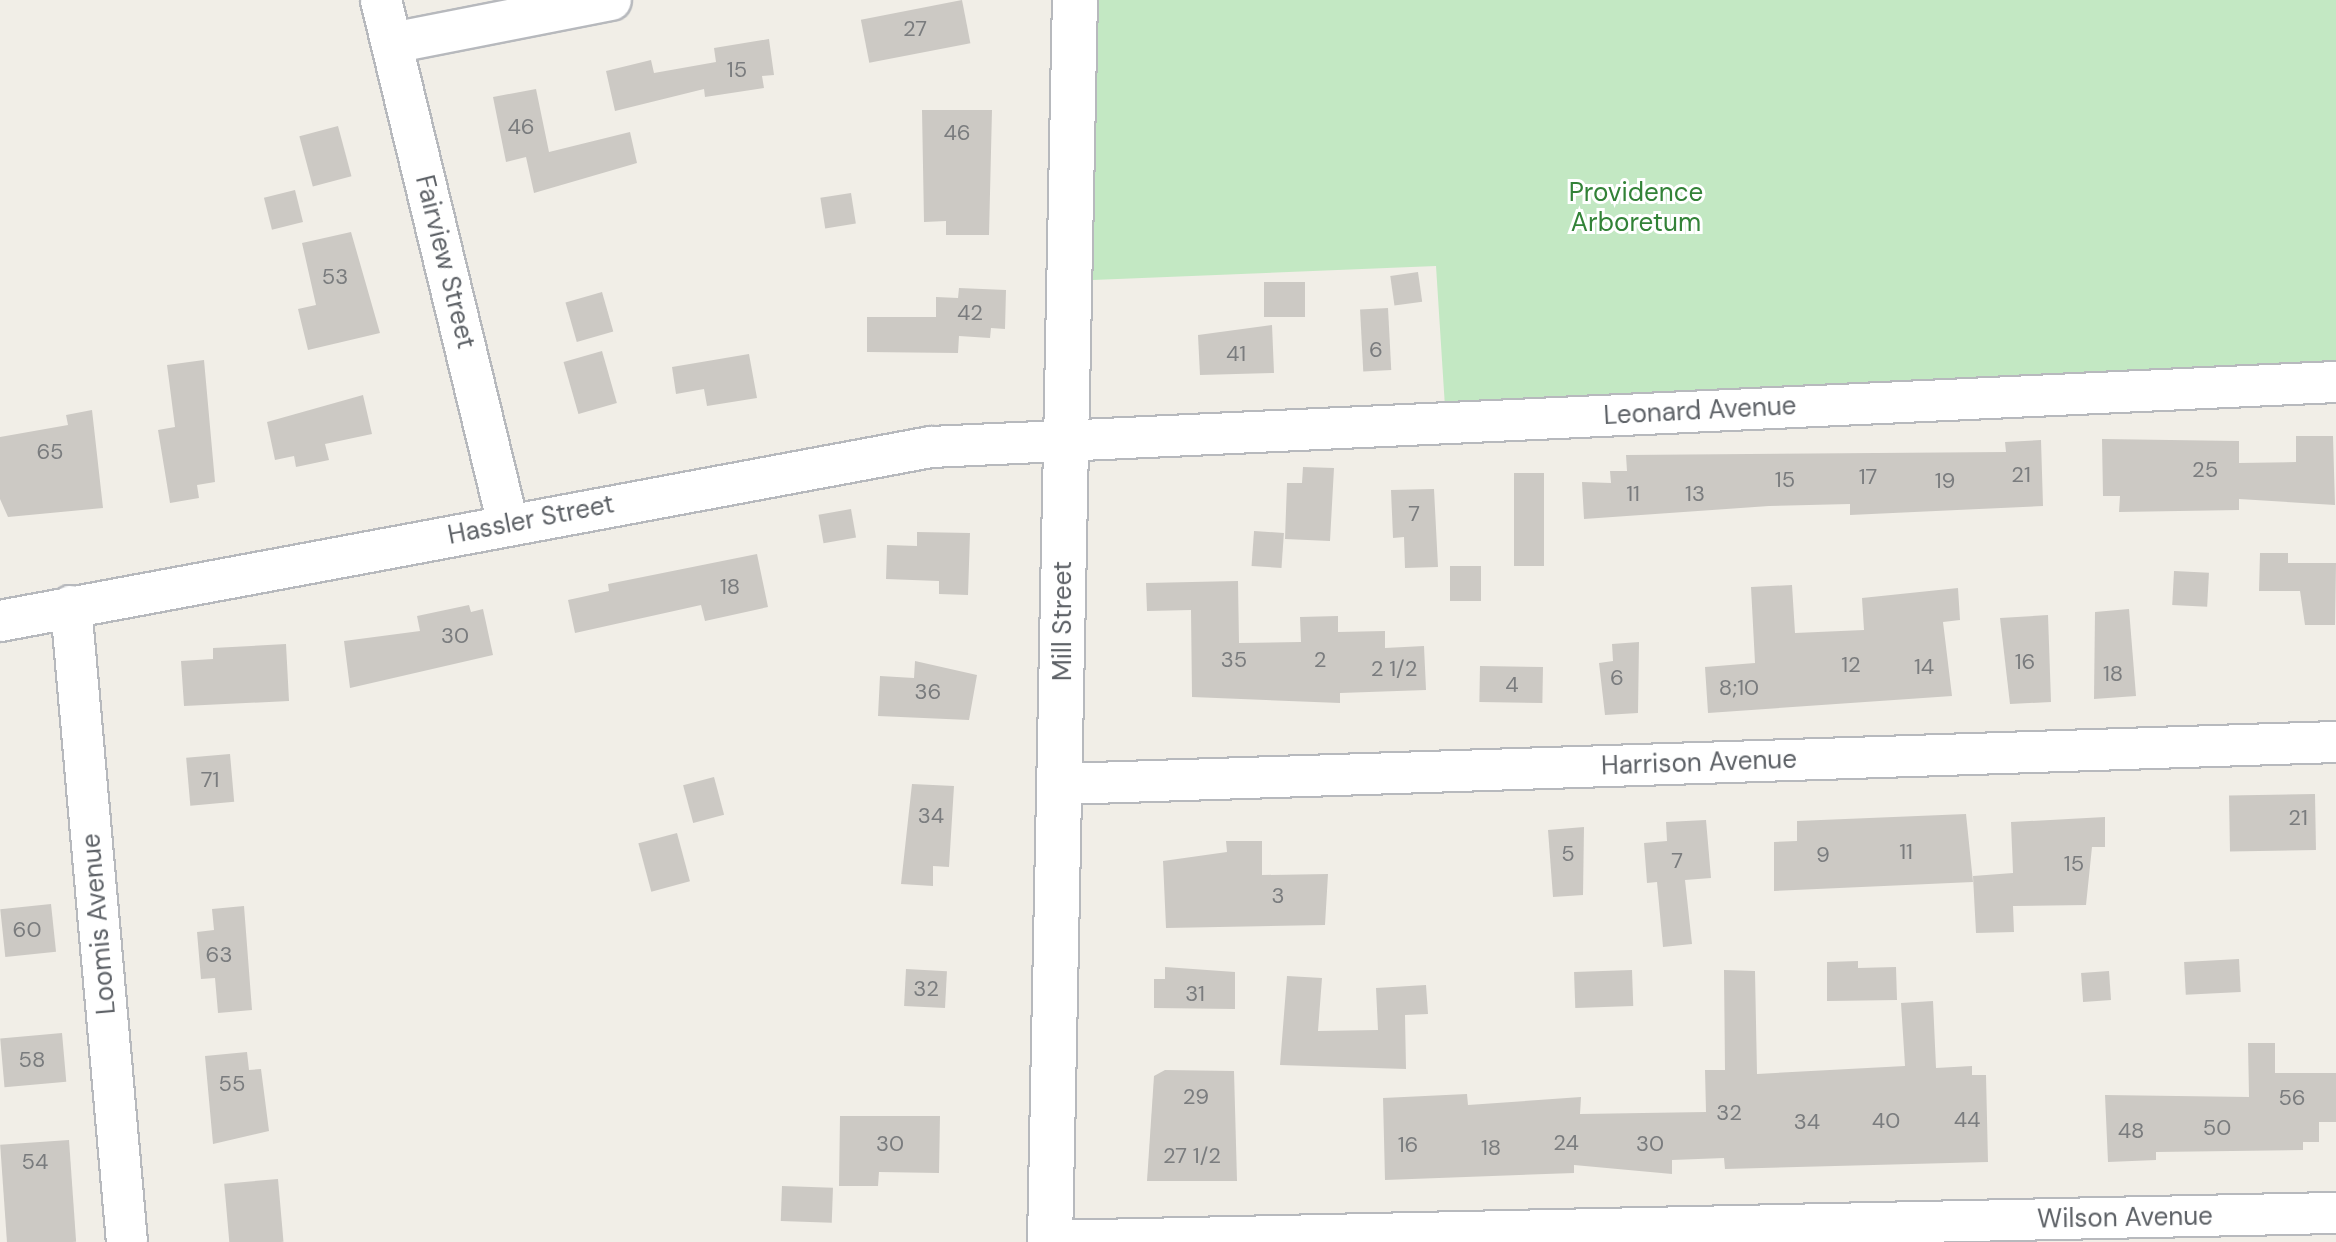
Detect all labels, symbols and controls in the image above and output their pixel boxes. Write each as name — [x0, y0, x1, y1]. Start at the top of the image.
house number: 27 — [903, 16, 927, 42]
house number: 15 — [727, 57, 747, 83]
house number: 46 — [507, 114, 535, 140]
house number: 46 — [943, 120, 971, 146]
street label: Fairview Street — [408, 172, 482, 352]
park label: Providence Arboretum — [1569, 177, 1703, 238]
house number: 53 — [322, 264, 348, 290]
house number: 42 — [957, 300, 983, 326]
house number: 6 — [1369, 337, 1383, 363]
house number: 41 — [1226, 341, 1246, 367]
street label: Leonard Avenue — [1603, 390, 1797, 432]
house number: 65 — [37, 439, 63, 465]
house number: 25 — [2192, 457, 2218, 483]
house number: 21 — [2011, 462, 2031, 488]
house number: 17 — [1859, 464, 1877, 490]
house number: 15 — [1775, 467, 1795, 493]
house number: 19 — [1935, 468, 1955, 494]
house number: 11 — [1626, 481, 1640, 507]
house number: 13 — [1685, 481, 1705, 507]
street label: Hassler Street — [445, 489, 617, 551]
house number: 7 — [1408, 501, 1420, 527]
street label: Mill Street — [1047, 561, 1079, 681]
house number: 18 — [720, 574, 740, 600]
house number: 30 — [441, 623, 469, 649]
house number: 35 — [1221, 647, 1247, 673]
house number: 2 — [1314, 647, 1326, 673]
house number: 16 — [2015, 649, 2035, 675]
house number: 12 — [1841, 652, 1861, 678]
house number: 14 — [1914, 654, 1934, 680]
house number: 2 1/2 — [1371, 656, 1417, 682]
house number: 18 — [2103, 661, 2123, 687]
house number: 6 — [1610, 665, 1624, 691]
house number: 4 — [1505, 672, 1519, 698]
house number: 8;10 — [1719, 675, 1759, 701]
house number: 36 — [915, 679, 941, 705]
street label: Harrison Avenue — [1601, 744, 1797, 782]
house number: 71 — [201, 767, 219, 793]
house number: 34 — [918, 803, 944, 829]
house number: 21 — [2288, 805, 2308, 831]
street label: Loomis Avenue — [76, 832, 122, 1016]
house number: 11 — [1899, 839, 1913, 865]
house number: 5 — [1561, 841, 1575, 867]
house number: 9 — [1816, 842, 1830, 868]
house number: 7 — [1671, 848, 1683, 874]
house number: 15 — [2064, 851, 2084, 877]
house number: 3 — [1271, 883, 1285, 909]
house number: 60 — [13, 917, 41, 943]
house number: 63 — [206, 942, 232, 968]
house number: 32 — [913, 976, 939, 1002]
house number: 31 — [1185, 981, 1205, 1007]
house number: 58 — [19, 1047, 45, 1073]
house number: 55 — [219, 1071, 245, 1097]
house number: 29 — [1183, 1084, 1209, 1110]
house number: 56 — [2278, 1085, 2306, 1111]
house number: 32 — [1716, 1100, 1742, 1126]
house number: 44 — [1954, 1107, 1980, 1133]
house number: 40 — [1872, 1108, 1900, 1134]
house number: 34 — [1794, 1109, 1820, 1135]
house number: 50 — [2203, 1115, 2231, 1141]
house number: 48 — [2118, 1118, 2144, 1144]
house number: 24 — [1553, 1130, 1579, 1156]
house number: 30 — [876, 1131, 904, 1157]
house number: 30 — [1636, 1131, 1664, 1157]
house number: 16 — [1398, 1132, 1418, 1158]
house number: 18 — [1481, 1135, 1501, 1161]
house number: 27 1/2 — [1163, 1143, 1221, 1169]
house number: 54 — [22, 1149, 48, 1175]
street label: Wilson Avenue — [2037, 1201, 2213, 1235]

